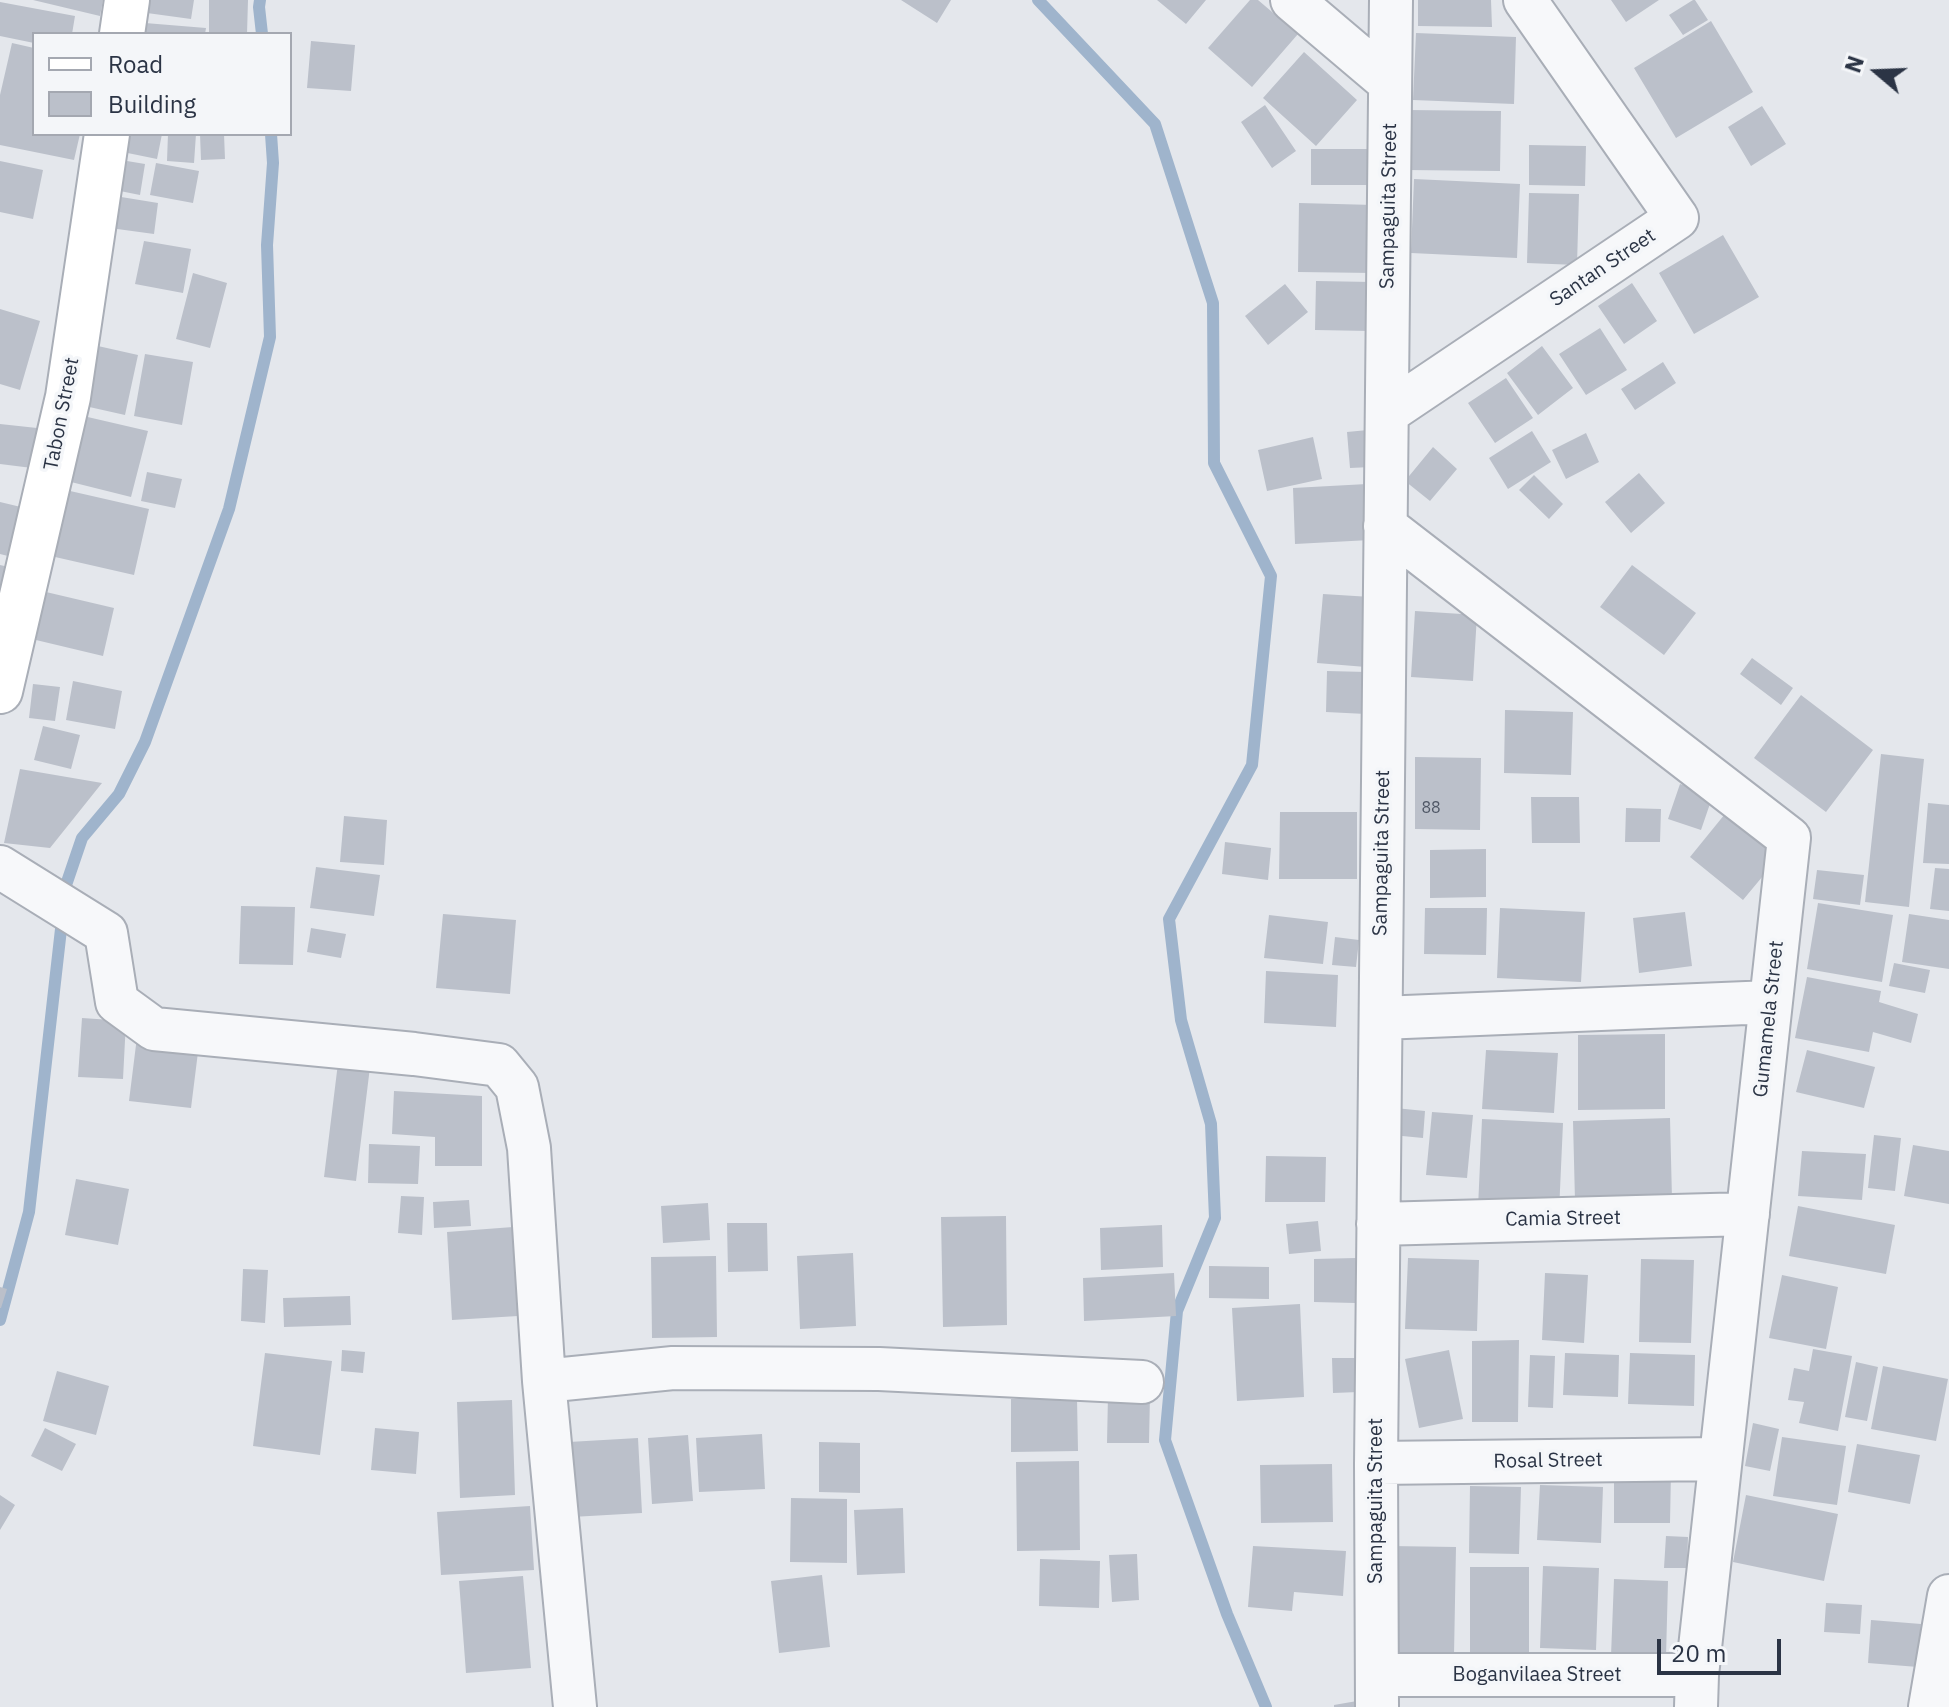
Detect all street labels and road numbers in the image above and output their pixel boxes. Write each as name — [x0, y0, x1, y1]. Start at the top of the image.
street label: Sampaguita Street — [1376, 123, 1402, 289]
street label: Santan Street — [1546, 224, 1660, 312]
street label: Tabon Street — [39, 356, 85, 472]
street label: Sampaguita Street — [1369, 770, 1395, 936]
street label: Gumamela Street — [1749, 939, 1789, 1099]
street label: Camia Street — [1505, 1206, 1621, 1232]
street label: Sampaguita Street — [1364, 1418, 1388, 1584]
street label: Rosal Street — [1493, 1448, 1603, 1474]
street label: Boganvilaea Street — [1453, 1663, 1621, 1687]

